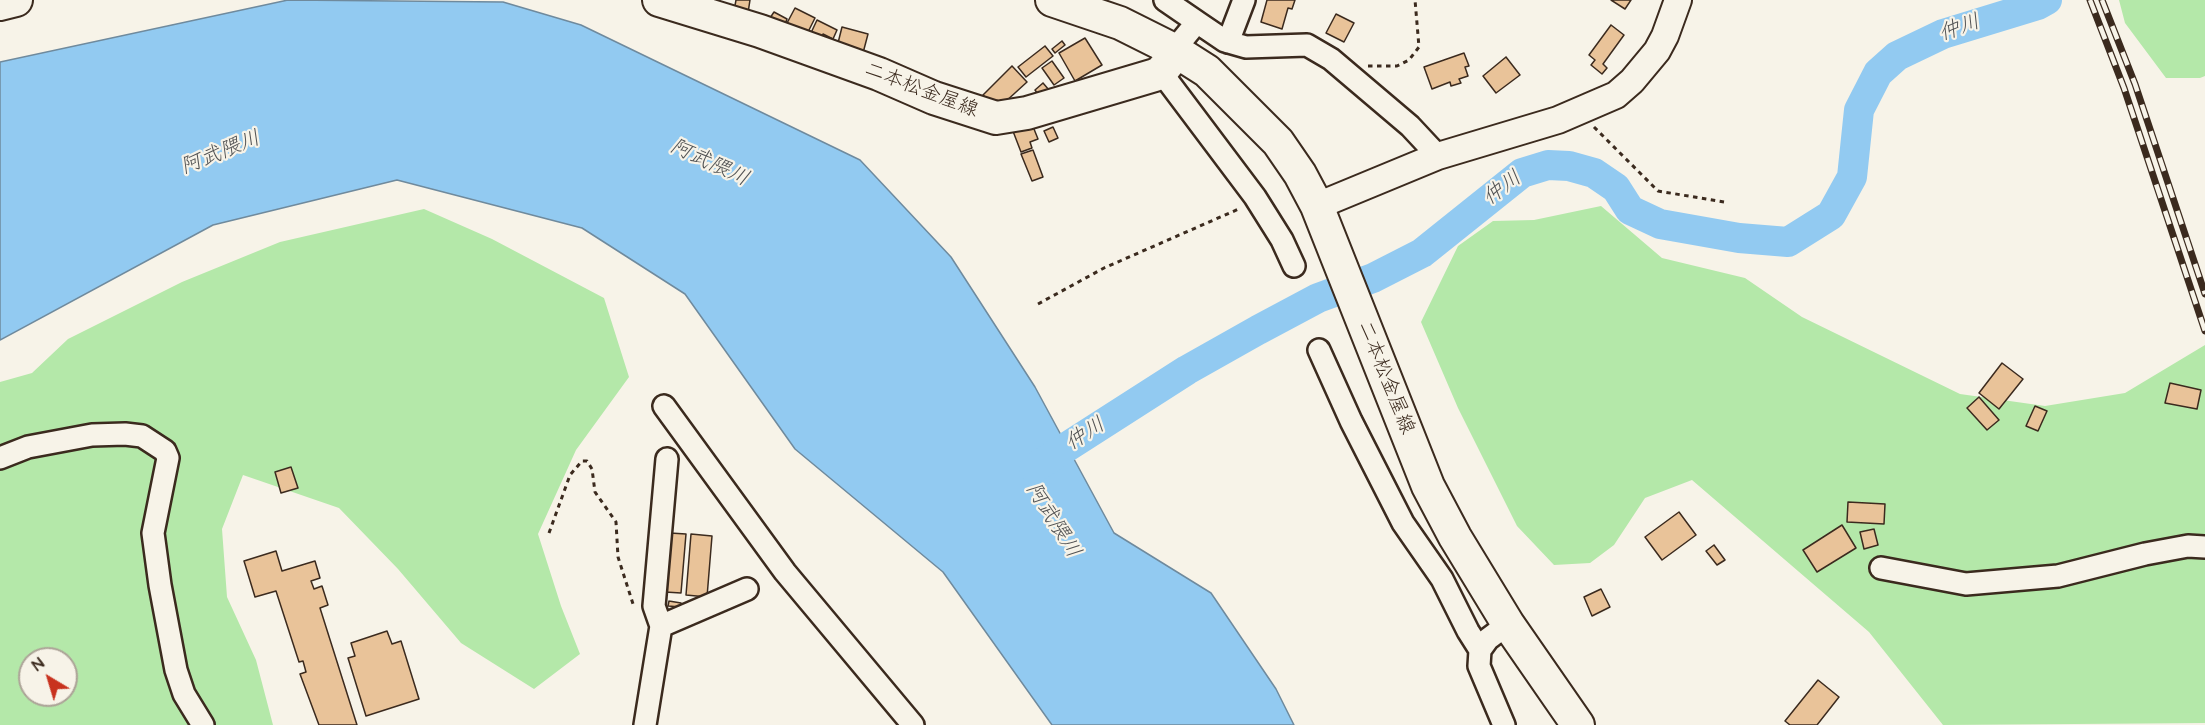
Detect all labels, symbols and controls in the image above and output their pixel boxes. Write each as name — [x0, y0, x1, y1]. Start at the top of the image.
water label: 仲川 — [1936, 10, 1984, 48]
street label: 二本松金屋線 — [861, 58, 981, 124]
water label: 阿武隈川 — [177, 127, 265, 181]
water label: 阿武隈川 — [666, 135, 752, 193]
water label: 仲川 — [1479, 166, 1527, 212]
street label: 二本松金屋線 — [1351, 318, 1419, 438]
water label: 仲川 — [1062, 413, 1110, 457]
water label: 阿武隈川 — [1019, 479, 1085, 563]
north arrow — [18, 647, 78, 707]
text: N — [27, 653, 49, 676]

